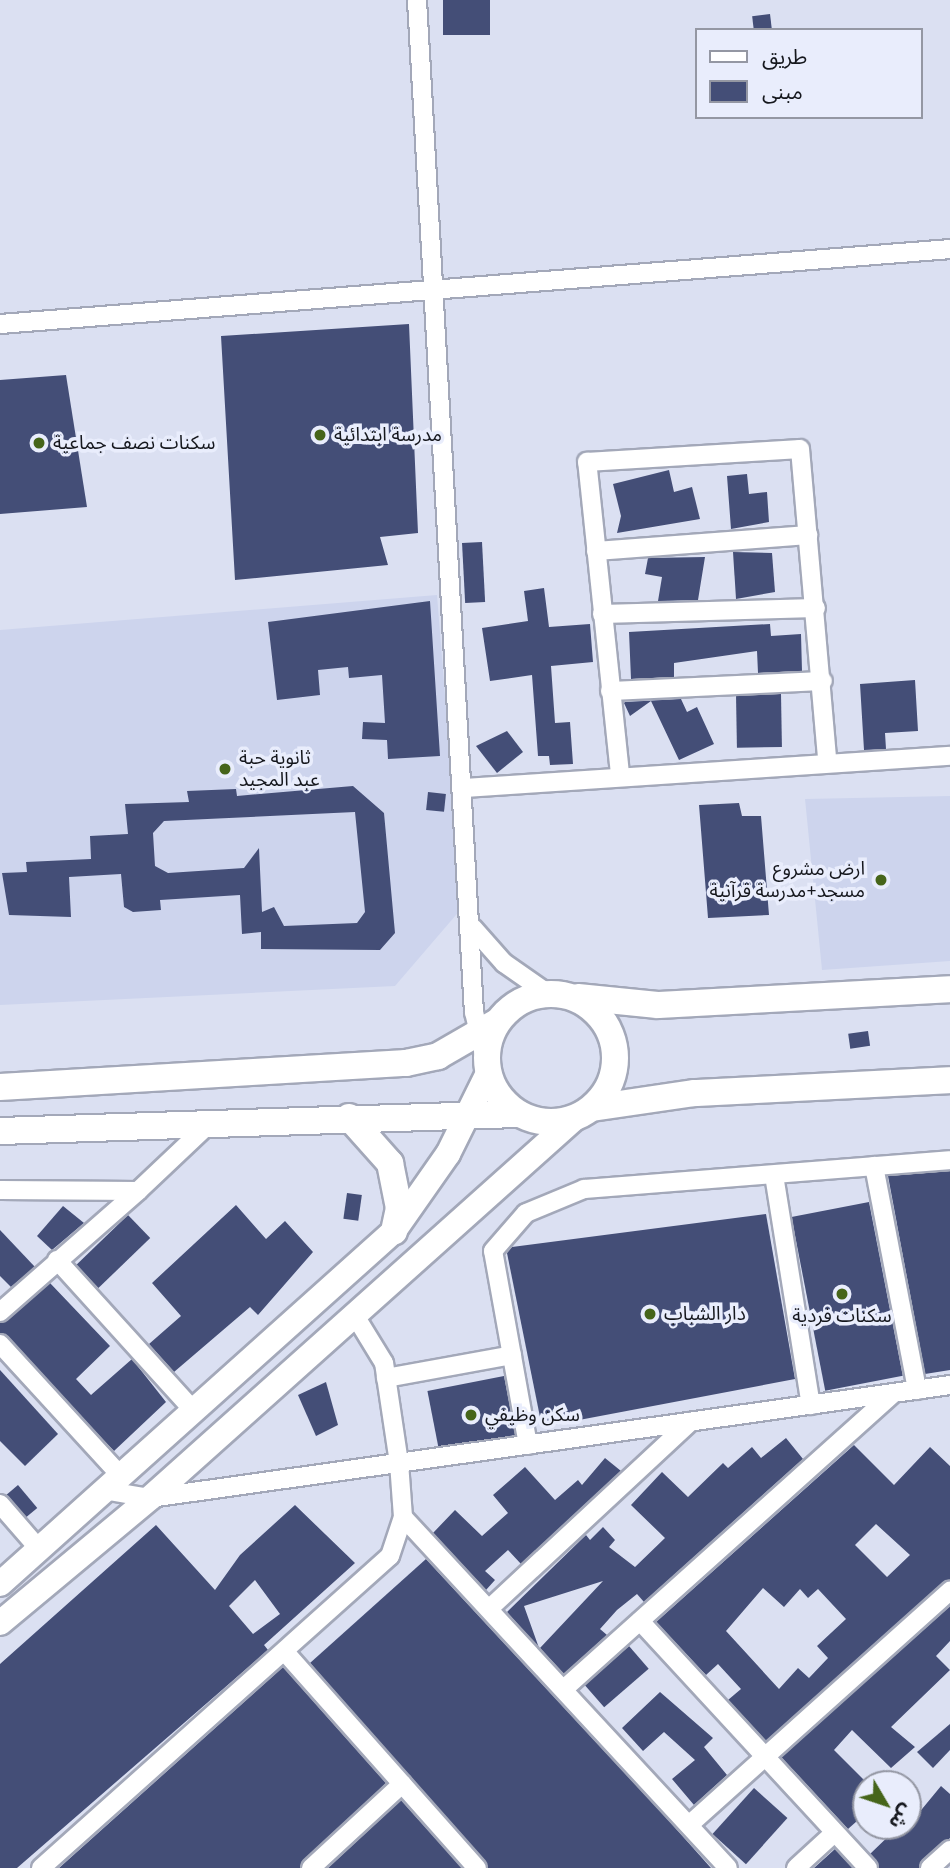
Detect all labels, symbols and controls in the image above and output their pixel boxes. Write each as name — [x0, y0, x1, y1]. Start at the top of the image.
legend — [694, 28, 922, 119]
text: طريق — [762, 44, 807, 69]
text: مبنى — [762, 79, 803, 104]
place label: مدرسة ابتدائية — [334, 424, 442, 446]
marker: مدرسة ابتدائية — [312, 427, 328, 443]
place label: سكنات نصف جماعية — [53, 432, 215, 454]
marker: سكنات نصف جماعية — [31, 435, 47, 451]
place label: ثانوية حبة عبد المجيد — [239, 747, 320, 791]
marker: ثانوية حبة عبد المجيد — [217, 761, 233, 777]
place label: ارض مشروع مسجد+مدرسة قرآنية — [709, 858, 865, 902]
marker: ارض مشروع مسجد+مدرسة قرآنية — [871, 870, 891, 890]
marker: سكنات فردية — [834, 1286, 850, 1302]
place label: دار الشباب — [664, 1303, 746, 1325]
place label: سكنات فردية — [792, 1305, 892, 1327]
marker: دار الشباب — [642, 1306, 658, 1322]
place label: سكن وظيفي — [485, 1404, 580, 1426]
marker: سكن وظيفي — [463, 1407, 479, 1423]
north arrow — [852, 1770, 922, 1840]
text: ش — [885, 1800, 919, 1834]

